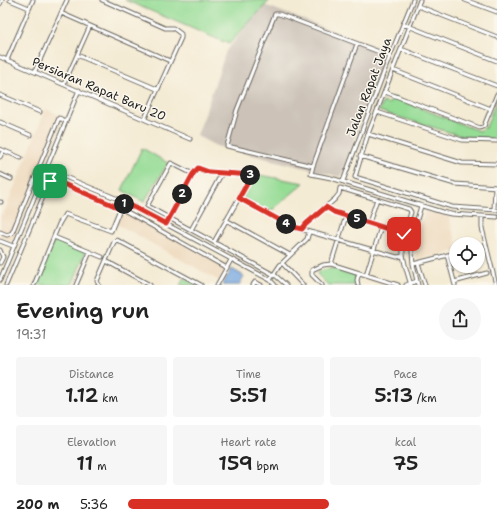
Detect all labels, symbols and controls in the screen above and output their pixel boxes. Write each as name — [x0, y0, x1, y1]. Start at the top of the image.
street label: Jalan Rapat Jaya — [343, 35, 395, 139]
street label: Persiaran Rapat Baru 20 — [30, 53, 168, 125]
pin — [33, 164, 67, 198]
pin: 3 — [240, 165, 260, 185]
text: 3 — [246, 167, 254, 182]
icon: arrive — [39, 170, 61, 192]
pin: 2 — [172, 184, 192, 204]
text: 2 — [178, 186, 186, 201]
pin: 1 — [114, 194, 134, 214]
text: 1 — [121, 196, 127, 211]
pin: 5 — [347, 209, 367, 229]
text: 5 — [354, 211, 360, 226]
pin: 4 — [276, 214, 296, 234]
text: 4 — [282, 216, 290, 231]
pin — [387, 217, 421, 251]
icon: check — [393, 223, 415, 245]
map controls — [449, 237, 485, 273]
button: locate — [449, 237, 485, 273]
text: Evening run — [16, 296, 149, 325]
button: share — [439, 298, 481, 340]
text: 19:31 — [16, 326, 46, 343]
text: Distance — [69, 367, 114, 382]
text: Time — [236, 367, 261, 382]
text: Pace — [393, 367, 418, 382]
text: 1.12 — [65, 382, 99, 408]
text: 5:51 — [229, 382, 268, 408]
text: 5:13 — [374, 382, 413, 408]
text: km — [99, 391, 118, 406]
text: /km — [413, 391, 437, 406]
text: Elevation — [67, 435, 116, 450]
text: Heart rate — [220, 435, 277, 450]
text: kcal — [395, 435, 416, 450]
text: 11 — [76, 450, 93, 476]
text: 159 — [218, 450, 253, 476]
text: 75 — [393, 450, 418, 476]
text: m — [93, 459, 107, 474]
text: bpm — [253, 459, 279, 474]
text: 200 m — [16, 496, 59, 513]
text: 5:36 — [80, 496, 108, 513]

